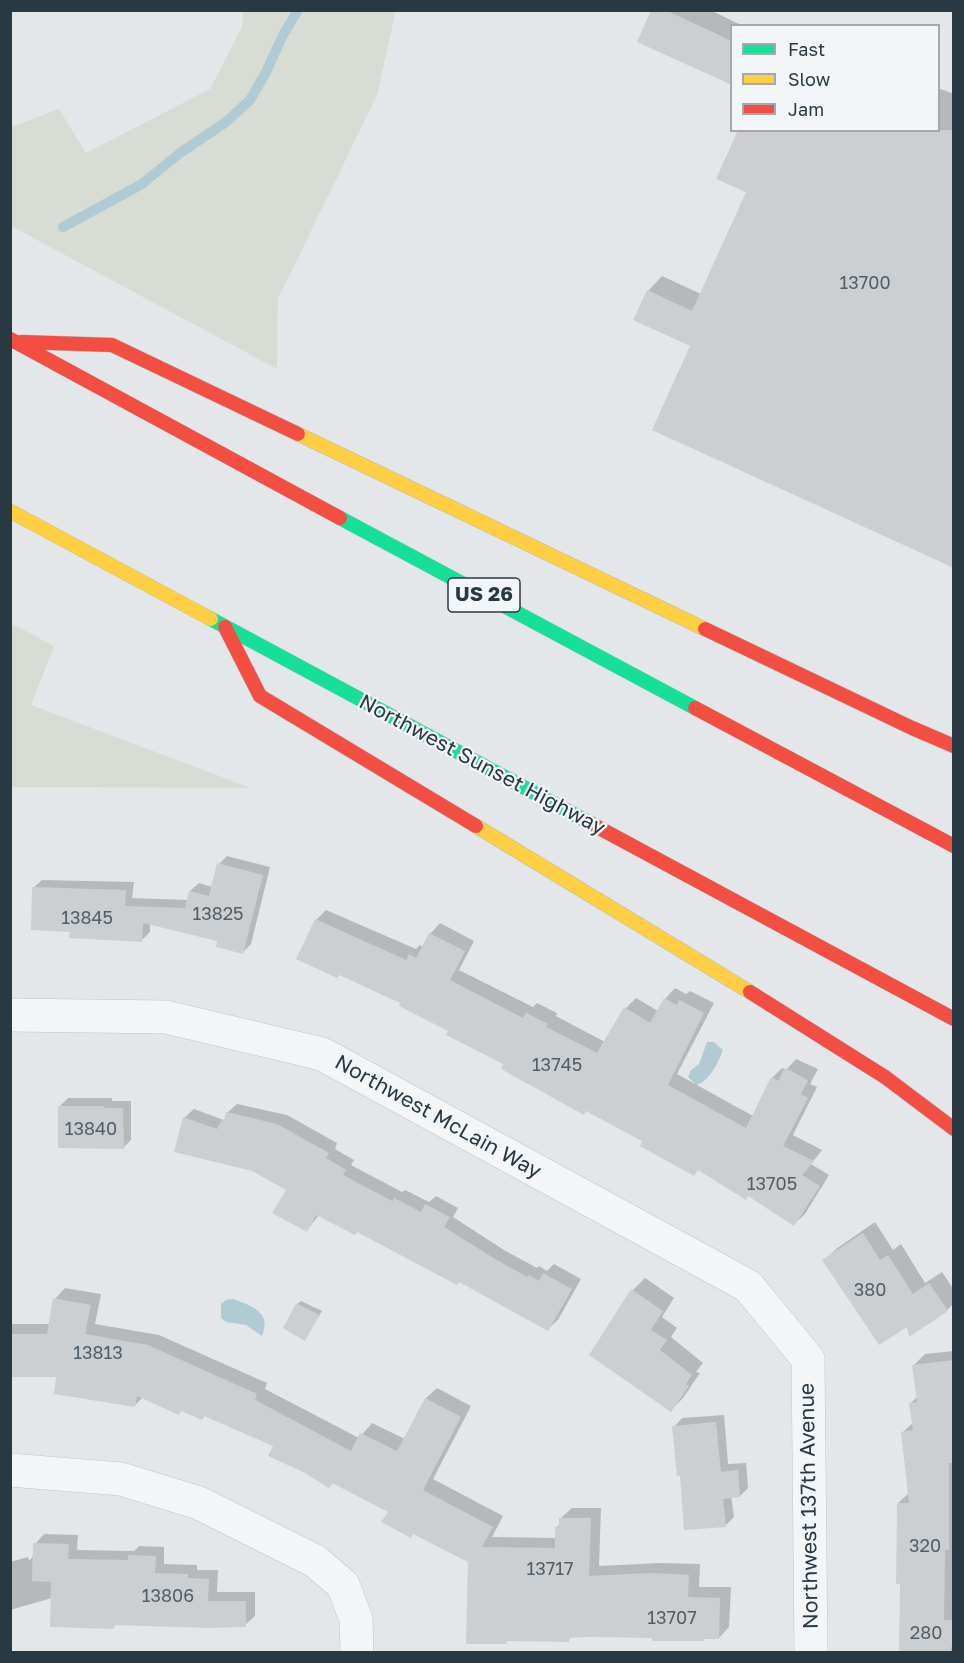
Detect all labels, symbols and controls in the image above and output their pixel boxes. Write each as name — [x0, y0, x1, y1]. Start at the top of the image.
legend — [730, 24, 940, 132]
text: Fast — [788, 38, 825, 60]
text: Slow — [788, 68, 830, 90]
text: Jam — [788, 98, 824, 120]
house number: 13700 — [839, 272, 891, 294]
road number: US 26 — [448, 578, 520, 612]
street label: Northwest Sunset Highway — [355, 689, 609, 841]
house number: 13825 — [192, 903, 244, 925]
house number: 13845 — [61, 907, 113, 929]
street label: Northwest McLain Way — [330, 1050, 546, 1184]
house number: 13745 — [532, 1054, 582, 1076]
house number: 13840 — [65, 1118, 117, 1140]
house number: 13705 — [747, 1173, 797, 1195]
house number: 380 — [854, 1279, 886, 1301]
house number: 13813 — [73, 1342, 123, 1364]
street label: Northwest 137th Avenue — [794, 1383, 824, 1629]
house number: 320 — [909, 1535, 941, 1557]
house number: 13717 — [526, 1558, 574, 1580]
house number: 13806 — [142, 1585, 194, 1607]
house number: 13707 — [647, 1607, 697, 1629]
house number: 280 — [910, 1622, 942, 1644]

